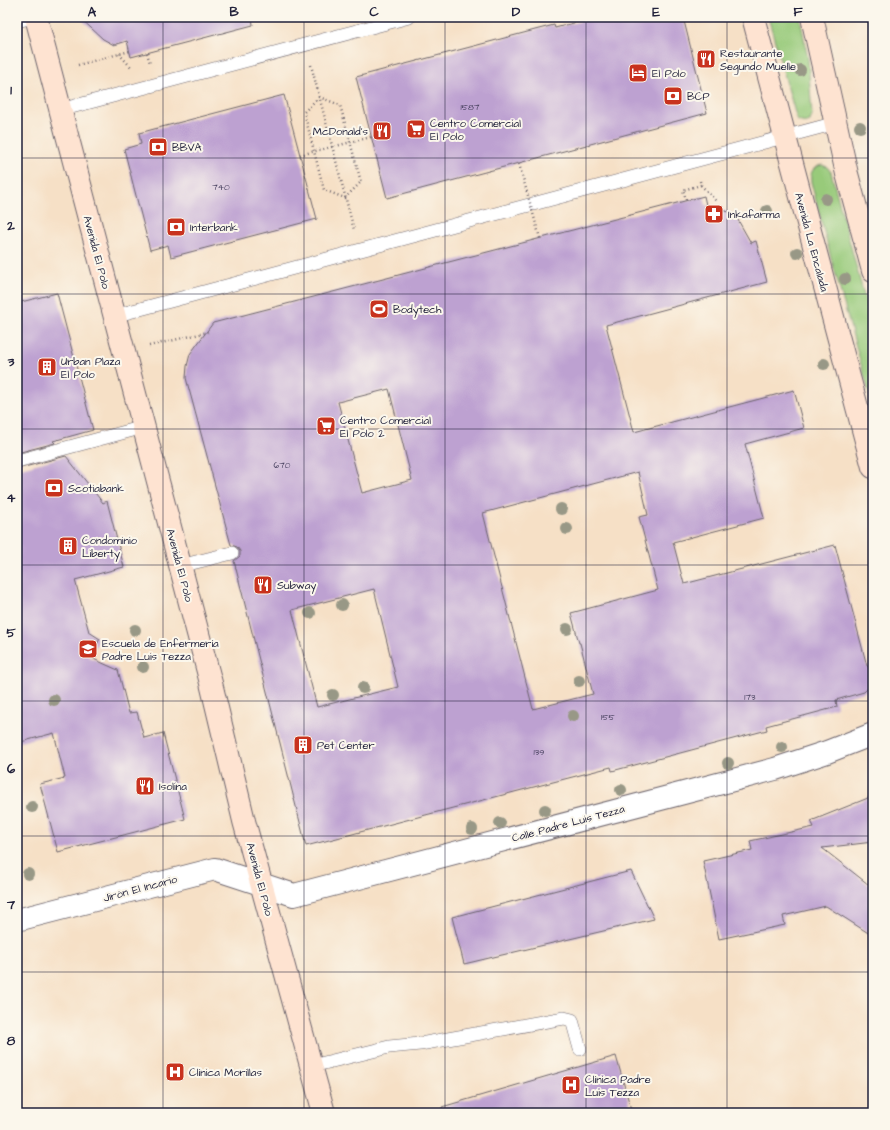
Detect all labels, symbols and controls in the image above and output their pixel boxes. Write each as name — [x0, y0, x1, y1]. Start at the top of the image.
text: A — [88, 3, 97, 21]
text: B — [229, 3, 239, 21]
text: C — [369, 3, 379, 21]
text: D — [512, 3, 521, 21]
text: E — [652, 3, 660, 21]
text: F — [793, 3, 803, 21]
place label: Restaurante Segundo Muelle — [720, 46, 796, 75]
restaurant icon: Restaurante Segundo Muelle — [695, 48, 717, 70]
hotel icon: El Polo — [627, 62, 649, 84]
place label: El Polo — [652, 66, 687, 81]
text: 1 — [10, 81, 12, 99]
bank icon: BCP — [662, 85, 684, 107]
place label: BCP — [687, 89, 710, 104]
house number: 1587 — [461, 101, 480, 114]
place label: Centro Comercial El Polo — [430, 116, 521, 144]
supermarket icon: Centro Comercial El Polo — [405, 118, 427, 140]
restaurant icon: McDonald's — [371, 120, 393, 142]
place label: McDonald's — [313, 124, 368, 139]
bank icon: BBVA — [147, 136, 169, 158]
place label: BBVA — [172, 140, 202, 155]
house number: 740 — [212, 181, 230, 194]
street label: Avenida La Encalada — [791, 191, 832, 294]
pharmacy icon: Inkafarma — [703, 203, 725, 225]
place label: Inkafarma — [728, 207, 780, 222]
street label: Avenida El Polo — [80, 214, 114, 291]
bank icon: Interbank — [165, 216, 187, 238]
text: 2 — [6, 217, 15, 235]
place label: Interbank — [190, 220, 238, 235]
sports icon: Bodytech — [368, 298, 390, 320]
place label: Bodytech — [393, 302, 442, 318]
text: 3 — [7, 353, 15, 371]
place label: Urban Plaza El Polo — [61, 354, 121, 382]
building icon: Urban Plaza El Polo — [36, 356, 58, 378]
place label: Centro Comercial El Polo 2 — [340, 413, 431, 441]
supermarket icon: Centro Comercial El Polo 2 — [315, 415, 337, 437]
house number: 670 — [274, 459, 291, 472]
bank icon: Scotiabank — [43, 477, 65, 499]
place label: Scotiabank — [68, 481, 124, 496]
text: 4 — [7, 489, 16, 507]
street label: Avenida El Polo — [163, 527, 197, 604]
place label: Condominio Liberty — [82, 533, 138, 562]
building icon: Condominio Liberty — [57, 535, 79, 557]
restaurant icon: Subway — [252, 574, 274, 596]
place label: Subway — [277, 578, 316, 594]
text: 5 — [6, 624, 16, 642]
place label: Escuela de Enfermería Padre Luis Tezza — [102, 636, 219, 664]
school or university icon: Escuela de Enfermería Padre Luis Tezza — [77, 638, 99, 660]
house number: 173 — [744, 691, 756, 704]
house number: 155 — [601, 711, 616, 724]
building icon: Pet Center — [292, 734, 314, 756]
place label: Pet Center — [317, 738, 375, 753]
house number: 139 — [534, 746, 544, 759]
text: 6 — [7, 760, 16, 778]
restaurant icon: Isolina — [134, 775, 156, 797]
place label: Isolina — [159, 779, 187, 794]
street label: Calle Padre Luis Tezza — [510, 801, 626, 846]
street label: Avenida El Polo — [243, 841, 277, 918]
street label: Jirón El Incario — [102, 871, 180, 906]
text: 7 — [6, 896, 16, 914]
text: 8 — [7, 1032, 16, 1050]
hospital icon: Clínica Morillas — [164, 1061, 186, 1083]
place label: Clínica Morillas — [189, 1065, 262, 1080]
place label: Clínica Padre Luis Tezza — [585, 1072, 651, 1100]
hospital icon: Clínica Padre Luis Tezza — [560, 1074, 582, 1096]

